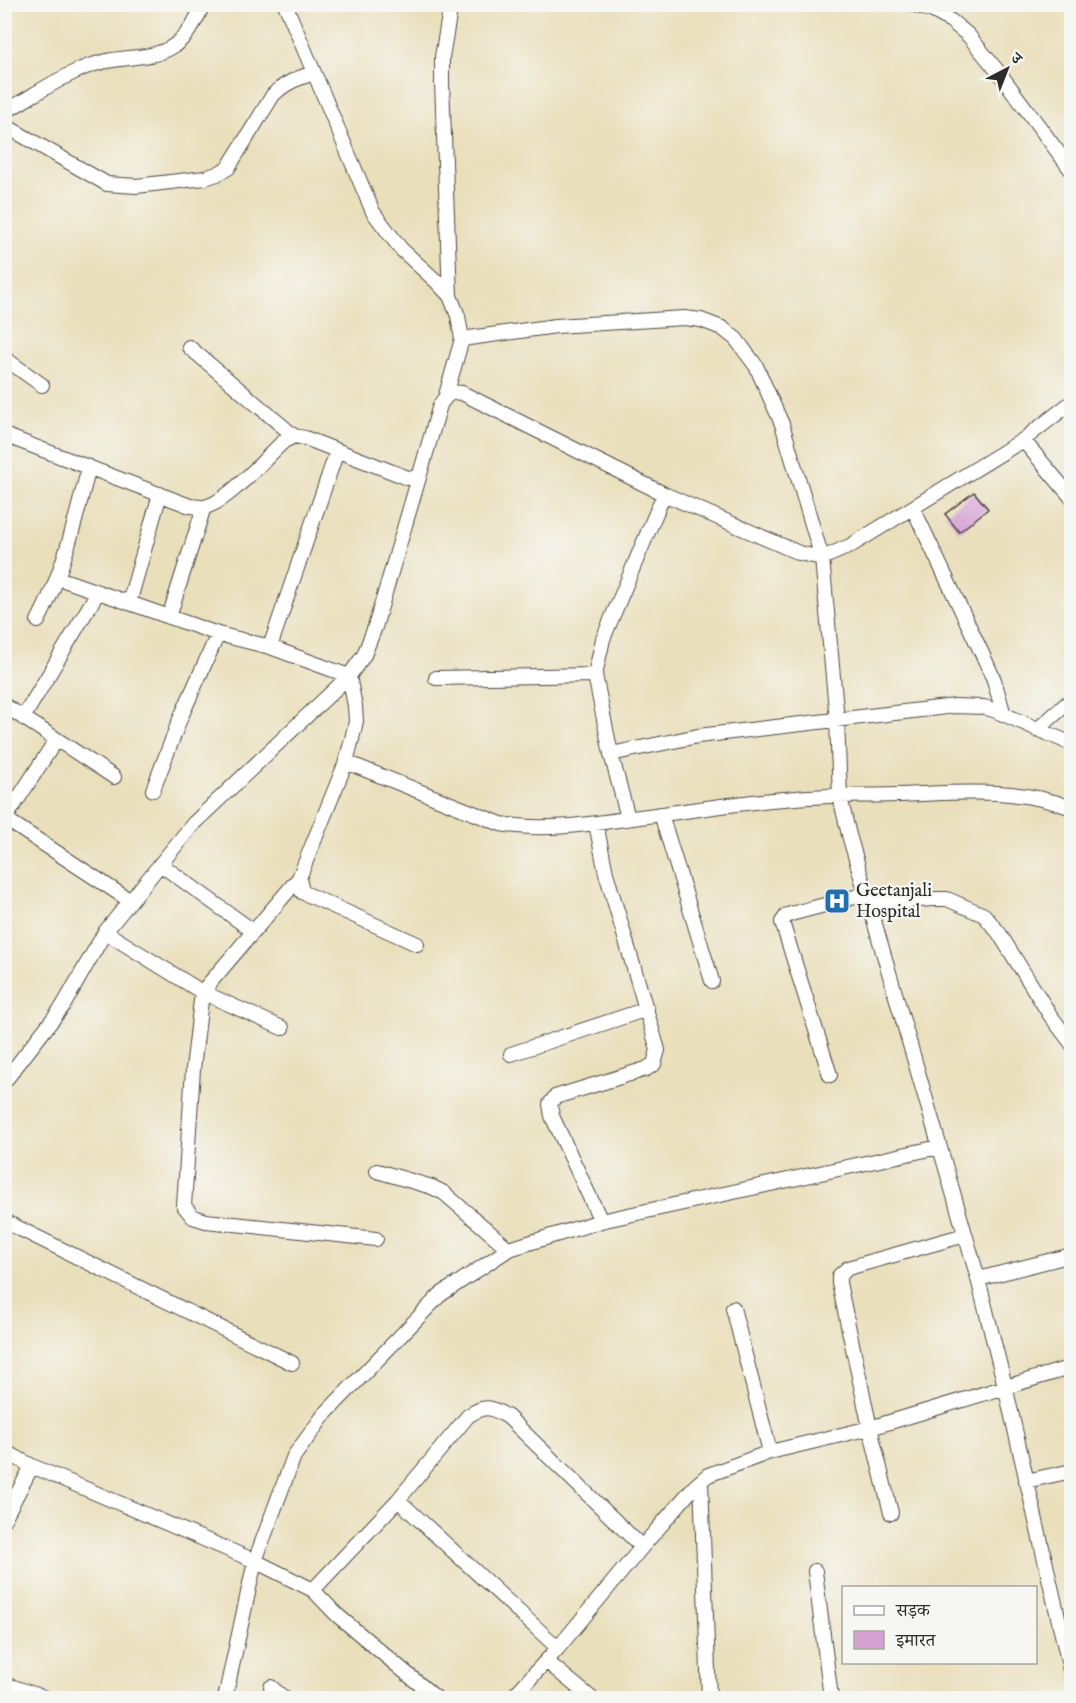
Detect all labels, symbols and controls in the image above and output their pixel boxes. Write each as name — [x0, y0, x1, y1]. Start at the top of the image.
north arrow — [977, 39, 1037, 99]
text: उ — [1005, 49, 1027, 71]
place label: Geetanjali Hospital — [856, 880, 932, 924]
hospital icon: Geetanjali Hospital — [822, 886, 852, 916]
legend — [842, 1586, 1037, 1664]
text: सड़क — [895, 1600, 931, 1623]
text: इमारत — [895, 1630, 936, 1653]

